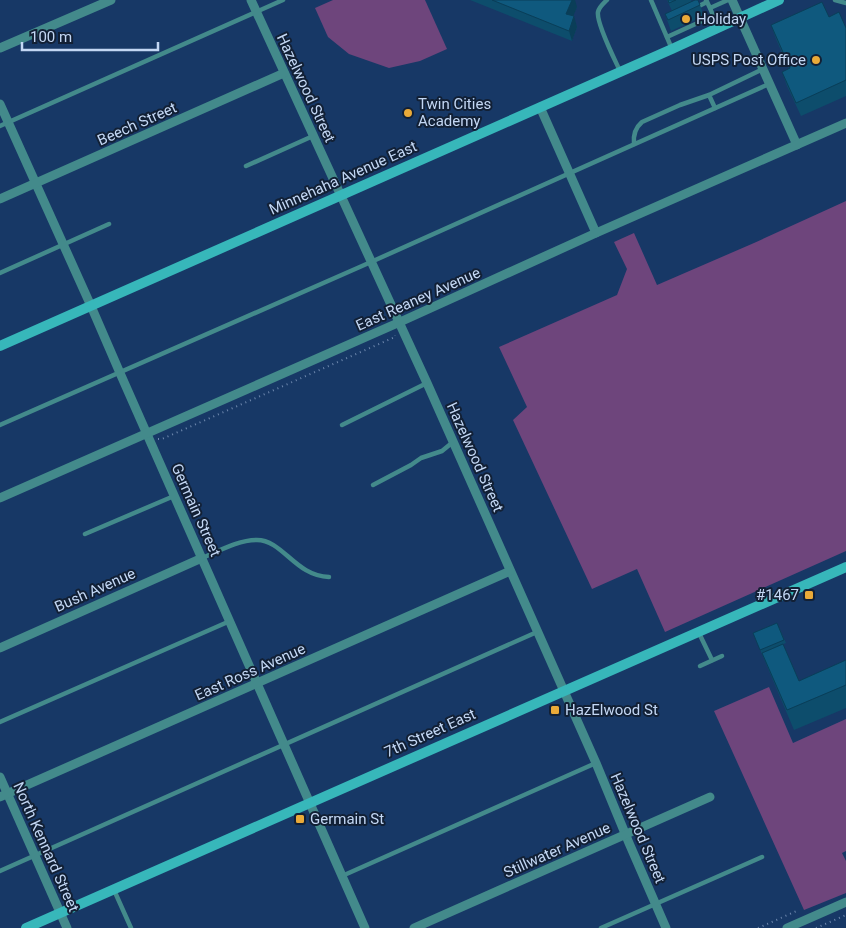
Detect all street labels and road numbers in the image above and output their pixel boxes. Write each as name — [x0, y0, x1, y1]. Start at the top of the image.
street label: Hazelwood Street — [273, 31, 339, 145]
street label: Beech Street — [95, 99, 179, 149]
street label: Minnehaha Avenue East — [266, 137, 420, 219]
street label: East Reaney Avenue — [353, 263, 483, 335]
street label: Hazelwood Street — [443, 399, 507, 515]
street label: Germain Street — [167, 461, 225, 559]
street label: Bush Avenue — [52, 564, 138, 616]
street label: East Ross Avenue — [192, 640, 308, 704]
street label: 7th Street East — [382, 705, 478, 761]
street label: Hazelwood Street — [607, 770, 669, 886]
street label: North Kennard Street — [9, 779, 83, 915]
street label: Stillwater Avenue — [501, 818, 613, 882]

